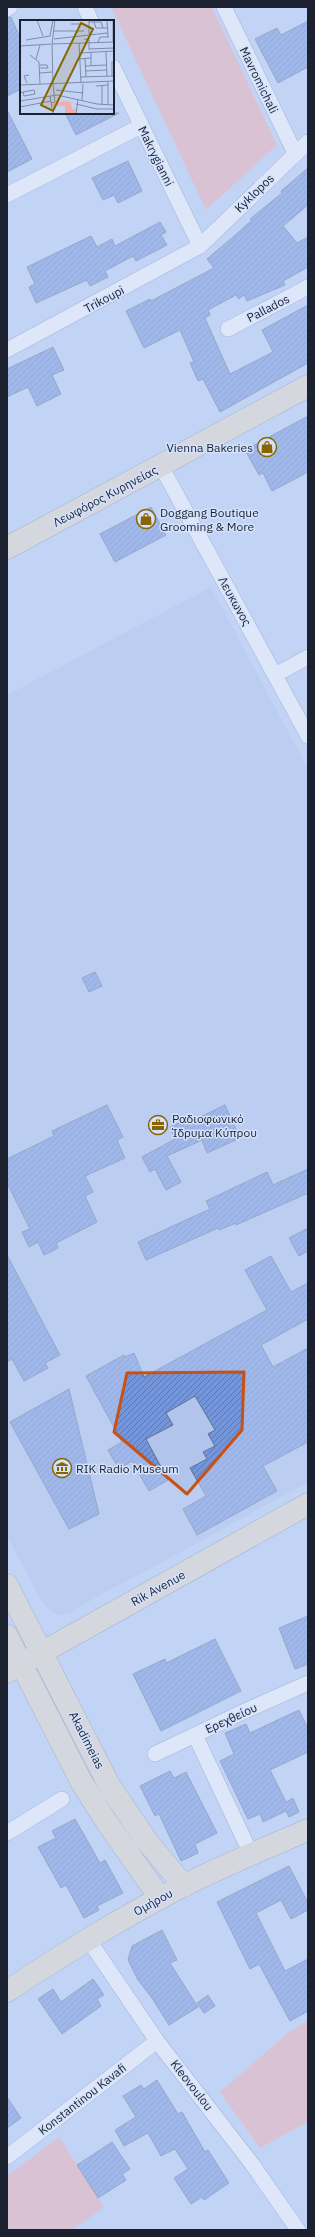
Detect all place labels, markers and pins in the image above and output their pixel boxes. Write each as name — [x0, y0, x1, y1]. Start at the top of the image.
shop icon: Vienna Bakeries — [256, 436, 278, 458]
place label: Vienna Bakeries — [166, 440, 253, 455]
place label: Doggang Boutique Grooming & More — [160, 505, 259, 534]
shop icon: Doggang Boutique Grooming & More — [135, 508, 157, 530]
place label: Ραδιοφωνικό Ίδρυμα Κύπρου — [171, 1111, 257, 1140]
office icon: Ραδιοφωνικό Ίδρυμα Κύπρου — [147, 1114, 169, 1136]
museum icon: RIK Radio Museum — [51, 1457, 73, 1479]
place label: RIK Radio Museum — [76, 1461, 179, 1476]

